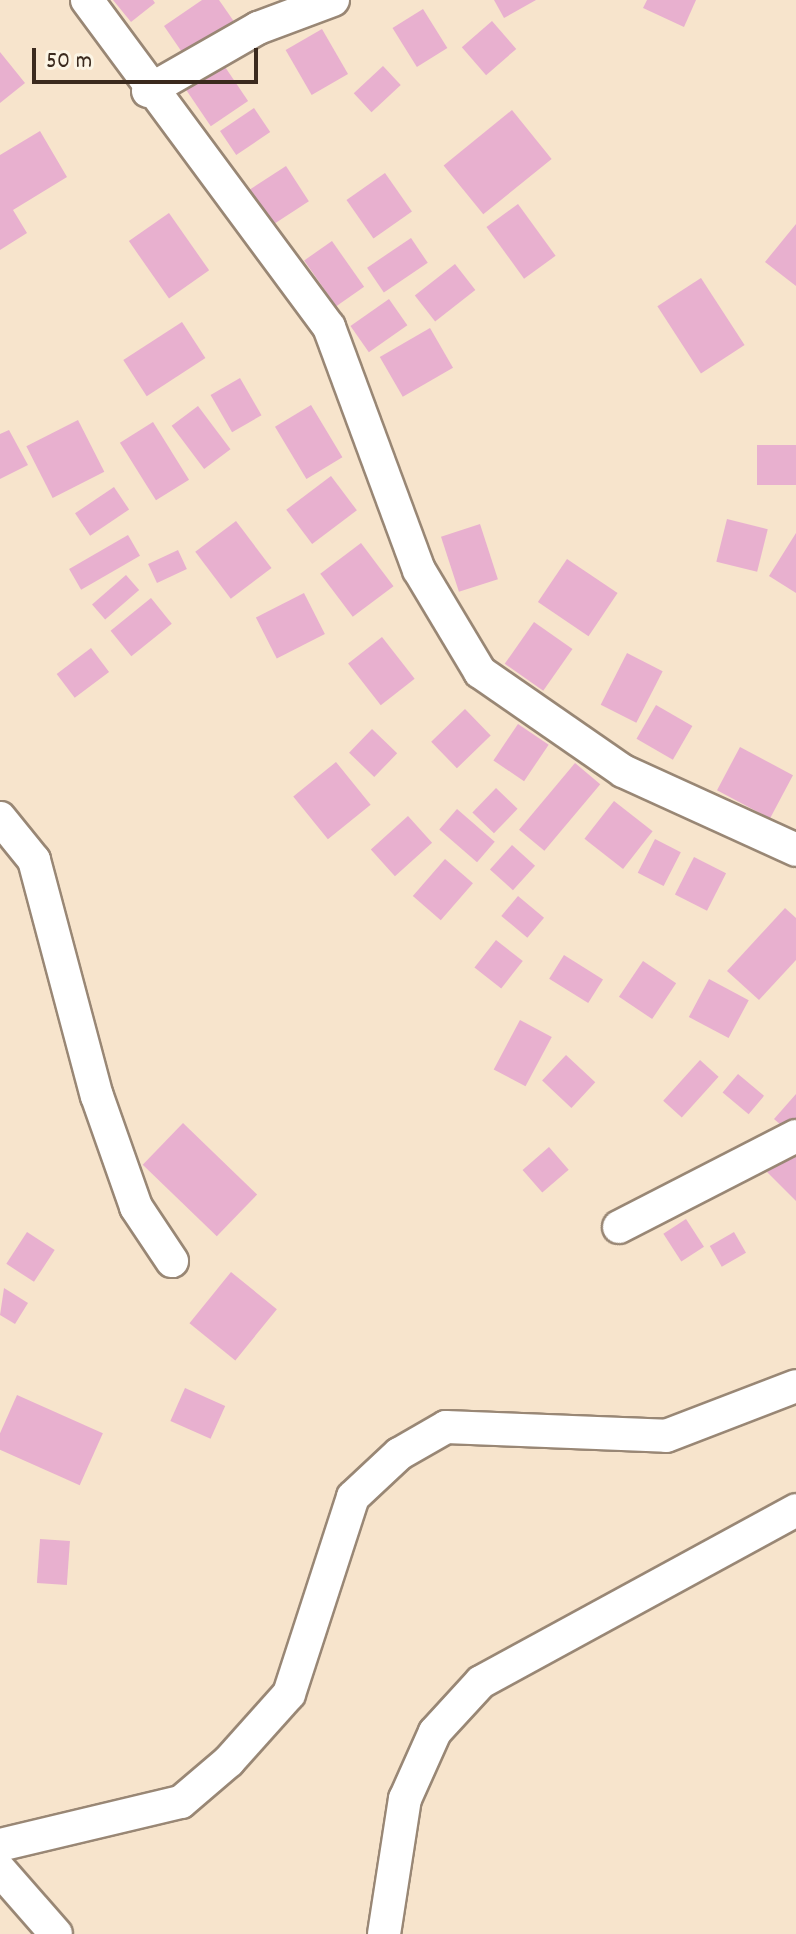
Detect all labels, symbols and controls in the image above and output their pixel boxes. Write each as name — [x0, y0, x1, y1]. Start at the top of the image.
scale bar — [36, 32, 262, 82]
text: 50 m — [46, 45, 92, 79]

